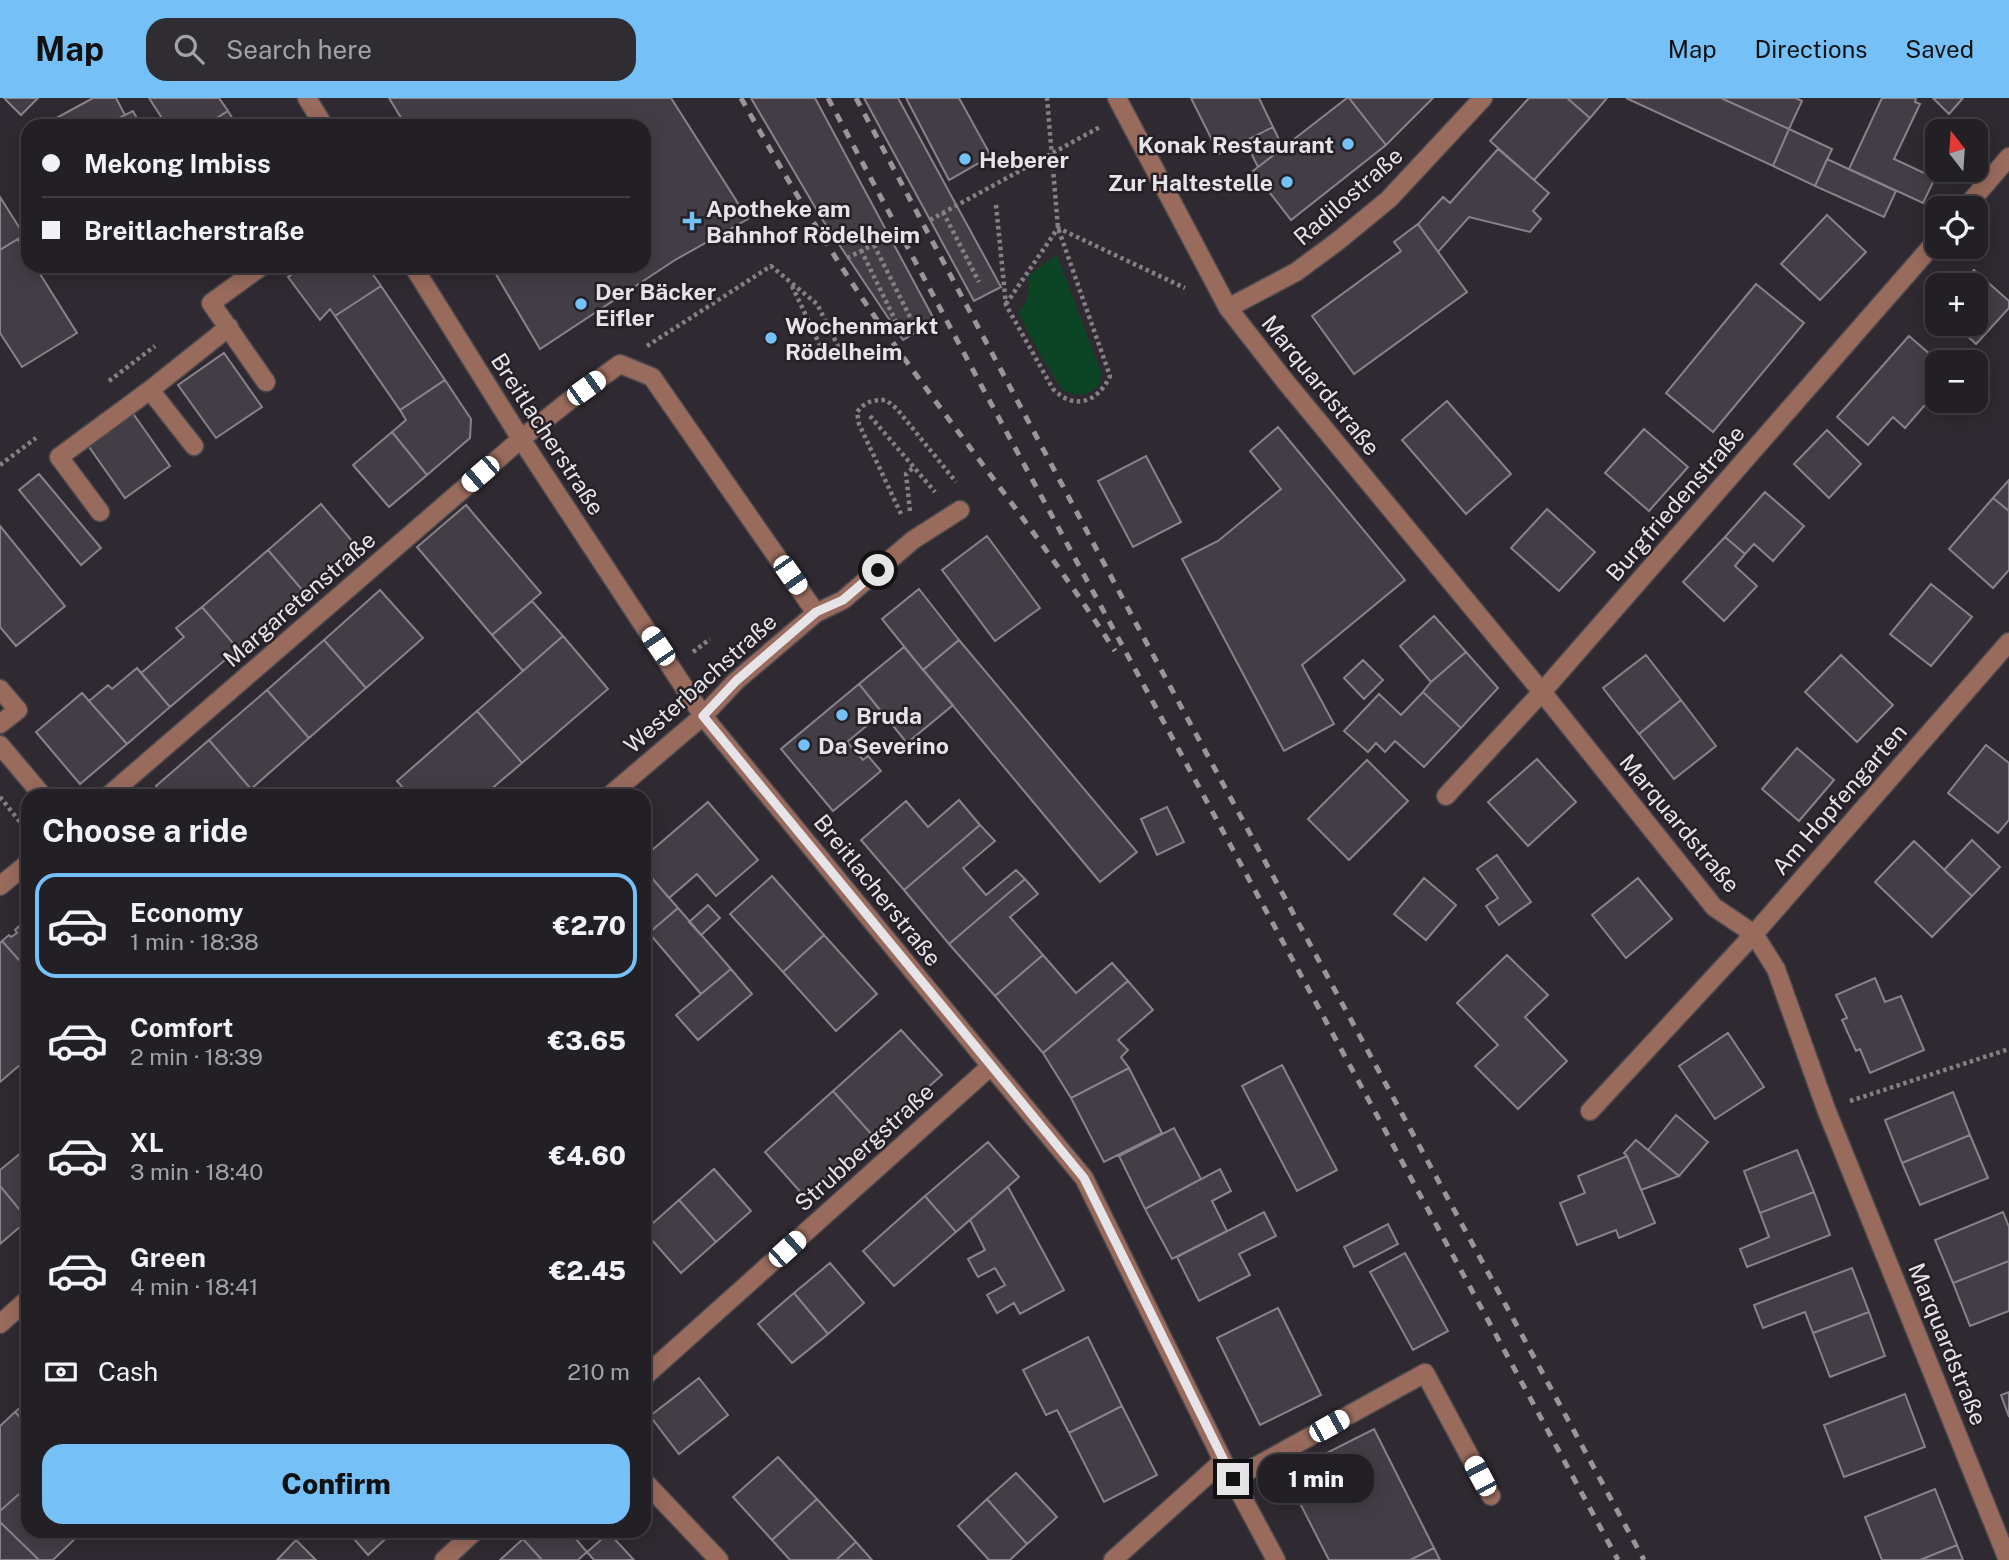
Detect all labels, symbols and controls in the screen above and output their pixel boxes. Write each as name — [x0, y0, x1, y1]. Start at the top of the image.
search box — [146, 18, 636, 81]
text: Map — [35, 30, 104, 68]
icon: search — [170, 30, 208, 68]
text: Search here — [226, 34, 372, 65]
text: Map — [1668, 35, 1717, 63]
text: Directions — [1755, 35, 1867, 63]
text: Saved — [1905, 35, 1974, 63]
north arrow — [1925, 119, 1988, 182]
map controls — [1925, 119, 1988, 413]
place label: Konak Restaurant — [1138, 131, 1334, 158]
marker: Konak Restaurant — [1340, 136, 1356, 152]
street label: Radilostraße — [1288, 141, 1408, 251]
place label: Heberer — [979, 146, 1069, 173]
text: Mekong Imbiss — [84, 148, 271, 179]
marker: Heberer — [957, 151, 973, 167]
place label: Zur Haltestelle — [1108, 169, 1273, 196]
marker: Zur Haltestelle — [1279, 174, 1295, 190]
place label: Apotheke am Bahnhof Rödelheim — [706, 195, 920, 248]
button: locate — [1925, 196, 1988, 259]
marker: Apotheke am Bahnhof Rödelheim — [684, 213, 700, 229]
text: Breitlacherstraße — [84, 215, 305, 246]
button: + — [1925, 273, 1988, 336]
place label: Der Bäcker Eifler — [595, 278, 716, 331]
marker: Der Bäcker Eifler — [573, 296, 589, 312]
street label: Marquardstraße — [1256, 310, 1386, 460]
place label: Wochenmarkt Rödelheim — [785, 312, 938, 365]
marker: Wochenmarkt Rödelheim — [763, 330, 779, 346]
street label: Breitlacherstraße — [486, 348, 610, 520]
button: − — [1925, 350, 1988, 413]
car — [563, 367, 610, 409]
street label: Burgfriedenstraße — [1600, 420, 1750, 586]
car — [458, 452, 503, 496]
street label: Margaretenstraße — [217, 526, 381, 672]
car — [770, 552, 811, 598]
route start — [862, 554, 894, 586]
street label: Westerbachstraße — [618, 607, 782, 759]
car — [638, 623, 679, 669]
place label: Bruda — [856, 702, 922, 729]
marker: Bruda — [834, 707, 850, 723]
street label: Am Hopfengarten — [1766, 718, 1912, 880]
place label: Da Severino — [818, 732, 949, 759]
marker: Da Severino — [796, 737, 812, 753]
street label: Marquardstraße — [1614, 748, 1746, 898]
street label: Breitlacherstraße — [809, 809, 947, 971]
text: Choose a ride — [42, 812, 248, 849]
icon: car — [46, 894, 109, 957]
text: Economy — [130, 897, 243, 928]
text: €2.70 — [553, 910, 626, 941]
text: 1 min · 18:38 — [130, 928, 259, 955]
icon: car — [46, 1009, 109, 1072]
text: Comfort — [130, 1012, 233, 1043]
text: €3.65 — [548, 1025, 626, 1056]
text: 2 min · 18:39 — [130, 1043, 263, 1070]
street label: Strubbergstraße — [789, 1078, 939, 1216]
icon: car — [46, 1124, 109, 1187]
text: XL — [130, 1127, 164, 1158]
text: €4.60 — [549, 1140, 626, 1171]
text: 3 min · 18:40 — [130, 1158, 263, 1185]
car — [765, 1227, 810, 1271]
icon: car — [46, 1239, 109, 1302]
text: Green — [130, 1242, 206, 1273]
text: €2.45 — [549, 1255, 626, 1286]
street label: Marquardstraße — [1903, 1259, 1993, 1429]
text: 4 min · 18:41 — [130, 1273, 258, 1300]
icon: cash — [42, 1353, 80, 1391]
text: Cash — [98, 1356, 158, 1387]
text: 210 m — [567, 1358, 630, 1385]
car — [1306, 1407, 1353, 1445]
button: Confirm — [42, 1444, 630, 1524]
car — [1461, 1453, 1500, 1499]
callout: 1 min — [1258, 1454, 1373, 1504]
route end — [1217, 1463, 1249, 1495]
text: 1 min — [1288, 1465, 1344, 1492]

